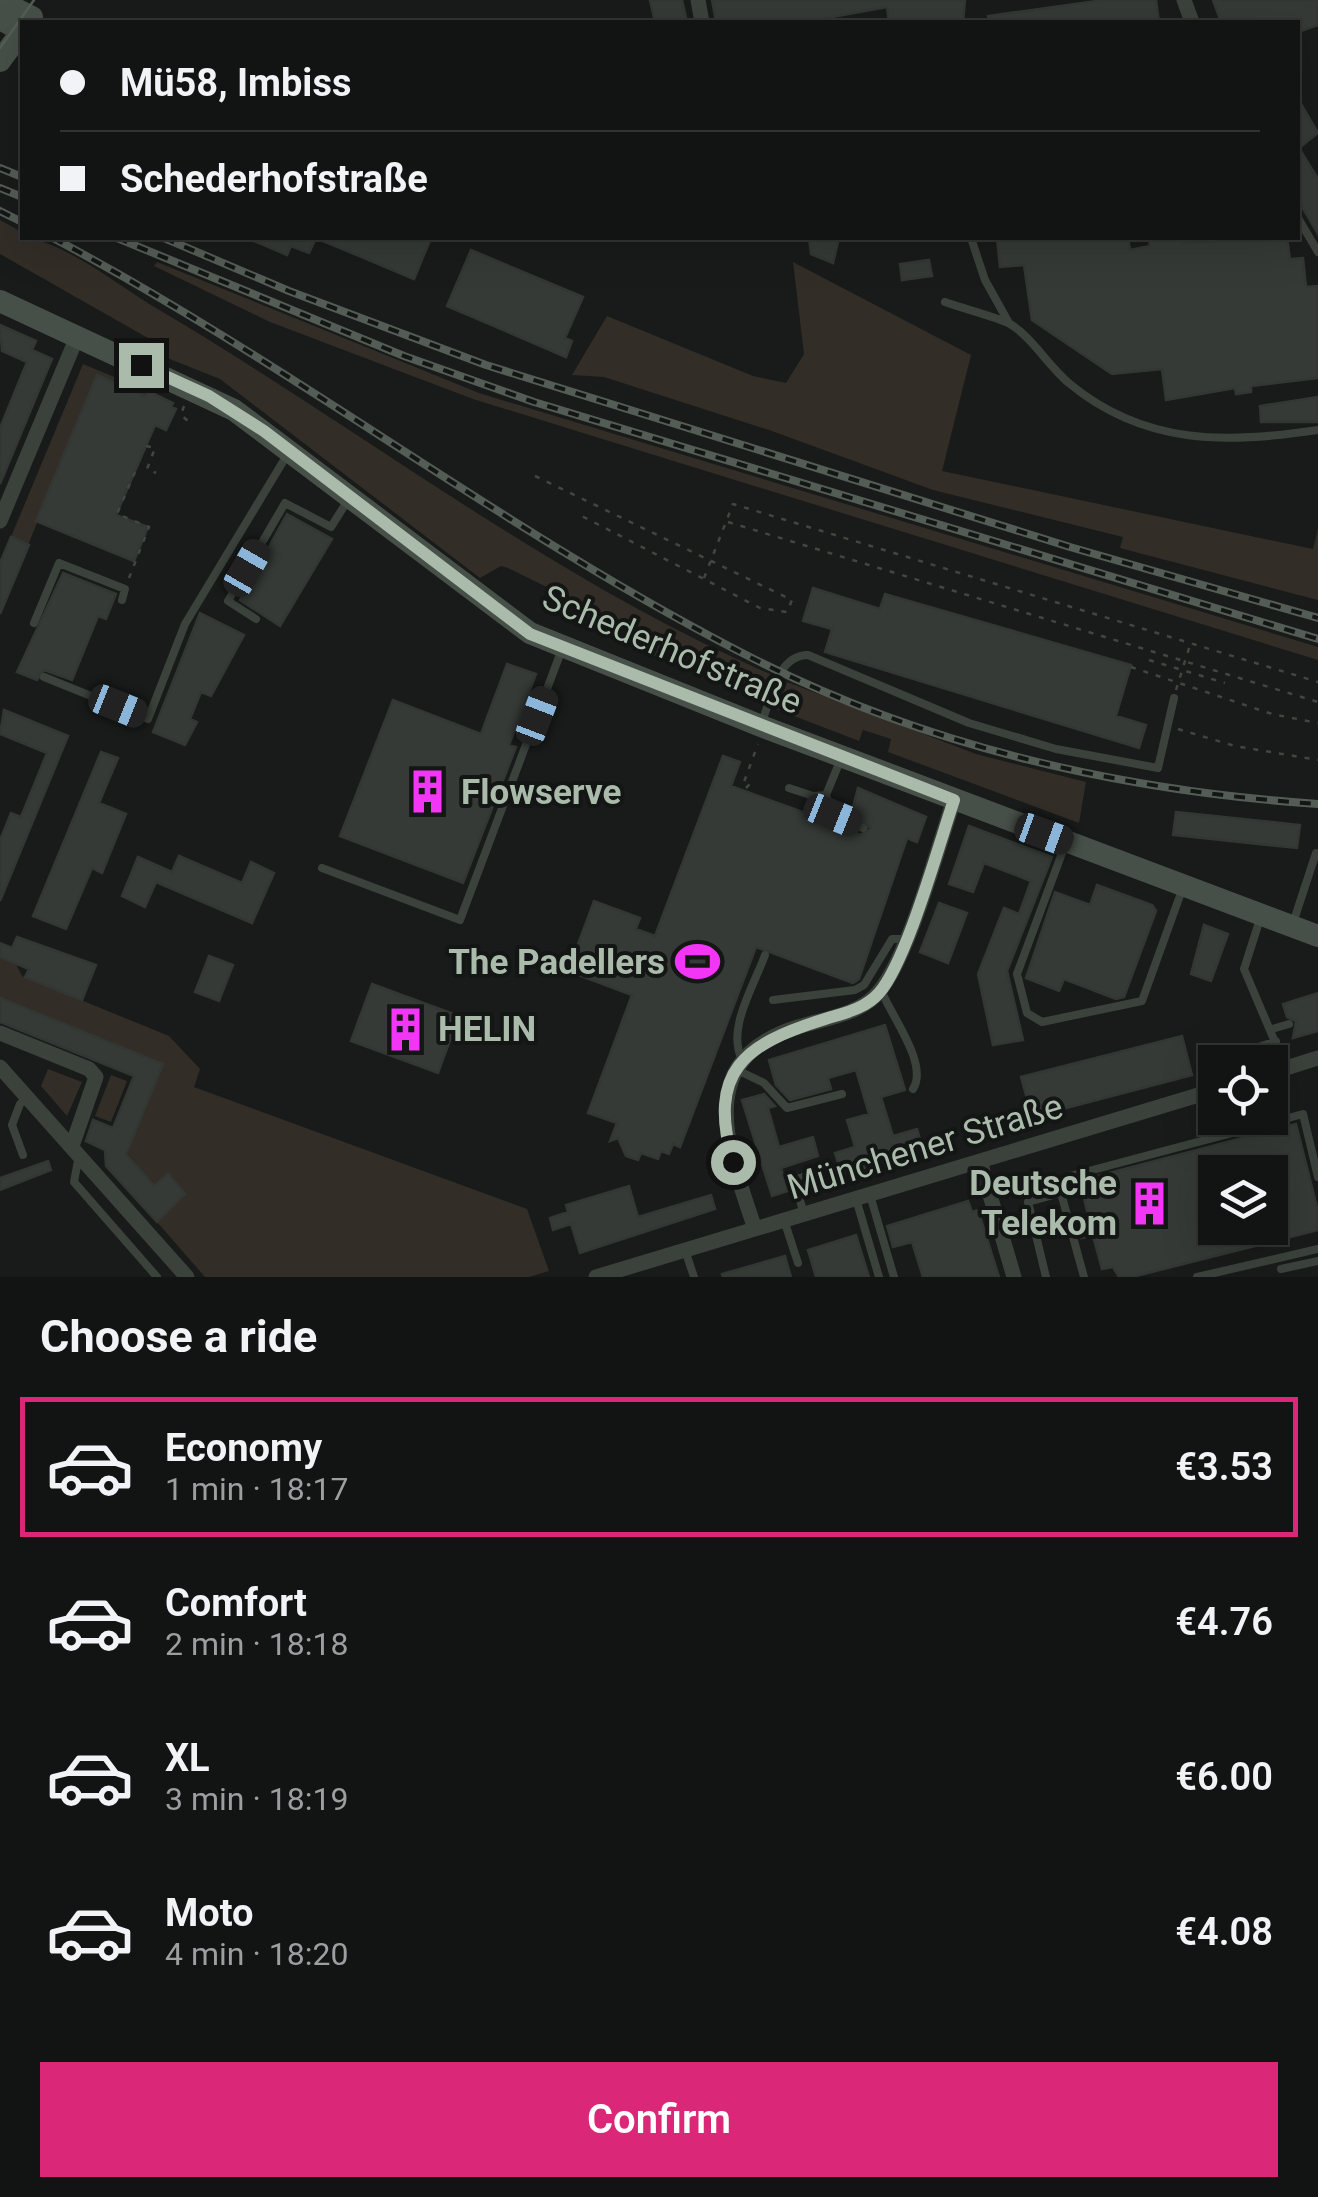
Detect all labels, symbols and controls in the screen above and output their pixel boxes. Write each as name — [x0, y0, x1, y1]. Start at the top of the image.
text: Mü58, Imbiss — [120, 61, 351, 105]
text: Schederhofstraße — [120, 157, 428, 201]
route end — [119, 343, 164, 388]
car — [219, 535, 275, 601]
street label: Schederhofstraße — [536, 577, 808, 723]
car — [85, 681, 151, 731]
car — [512, 683, 562, 749]
building icon: Flowserve — [404, 768, 452, 816]
place label: Flowserve — [461, 772, 621, 813]
car — [800, 790, 866, 840]
car — [1011, 810, 1077, 858]
sports icon: The Padellers — [674, 938, 722, 986]
place label: The Padellers — [448, 942, 665, 983]
building icon: HELIN — [381, 1005, 429, 1053]
place label: HELIN — [438, 1009, 536, 1050]
map controls — [1198, 1045, 1288, 1245]
button: locate — [1198, 1045, 1288, 1135]
street label: Münchener Straße — [782, 1086, 1068, 1208]
route start — [711, 1140, 756, 1185]
button: layers — [1198, 1155, 1288, 1245]
place label: Deutsche Telekom — [969, 1163, 1117, 1244]
building icon: Deutsche Telekom — [1126, 1179, 1174, 1227]
text: Choose a ride — [40, 1310, 317, 1363]
icon: car — [45, 1422, 135, 1512]
text: Economy — [165, 1426, 322, 1470]
text: €3.53 — [1175, 1445, 1273, 1489]
text: 1 min · 18:17 — [165, 1470, 348, 1508]
icon: car — [45, 1577, 135, 1667]
text: Comfort — [165, 1581, 307, 1625]
text: €4.76 — [1175, 1600, 1273, 1644]
text: 2 min · 18:18 — [165, 1625, 348, 1663]
icon: car — [45, 1732, 135, 1822]
text: XL — [165, 1736, 210, 1780]
text: €6.00 — [1175, 1755, 1273, 1799]
text: 3 min · 18:19 — [165, 1780, 348, 1818]
icon: car — [45, 1887, 135, 1977]
text: Moto — [165, 1891, 254, 1935]
text: €4.08 — [1175, 1910, 1273, 1954]
text: 4 min · 18:20 — [165, 1935, 348, 1973]
button: Confirm — [40, 2062, 1278, 2177]

